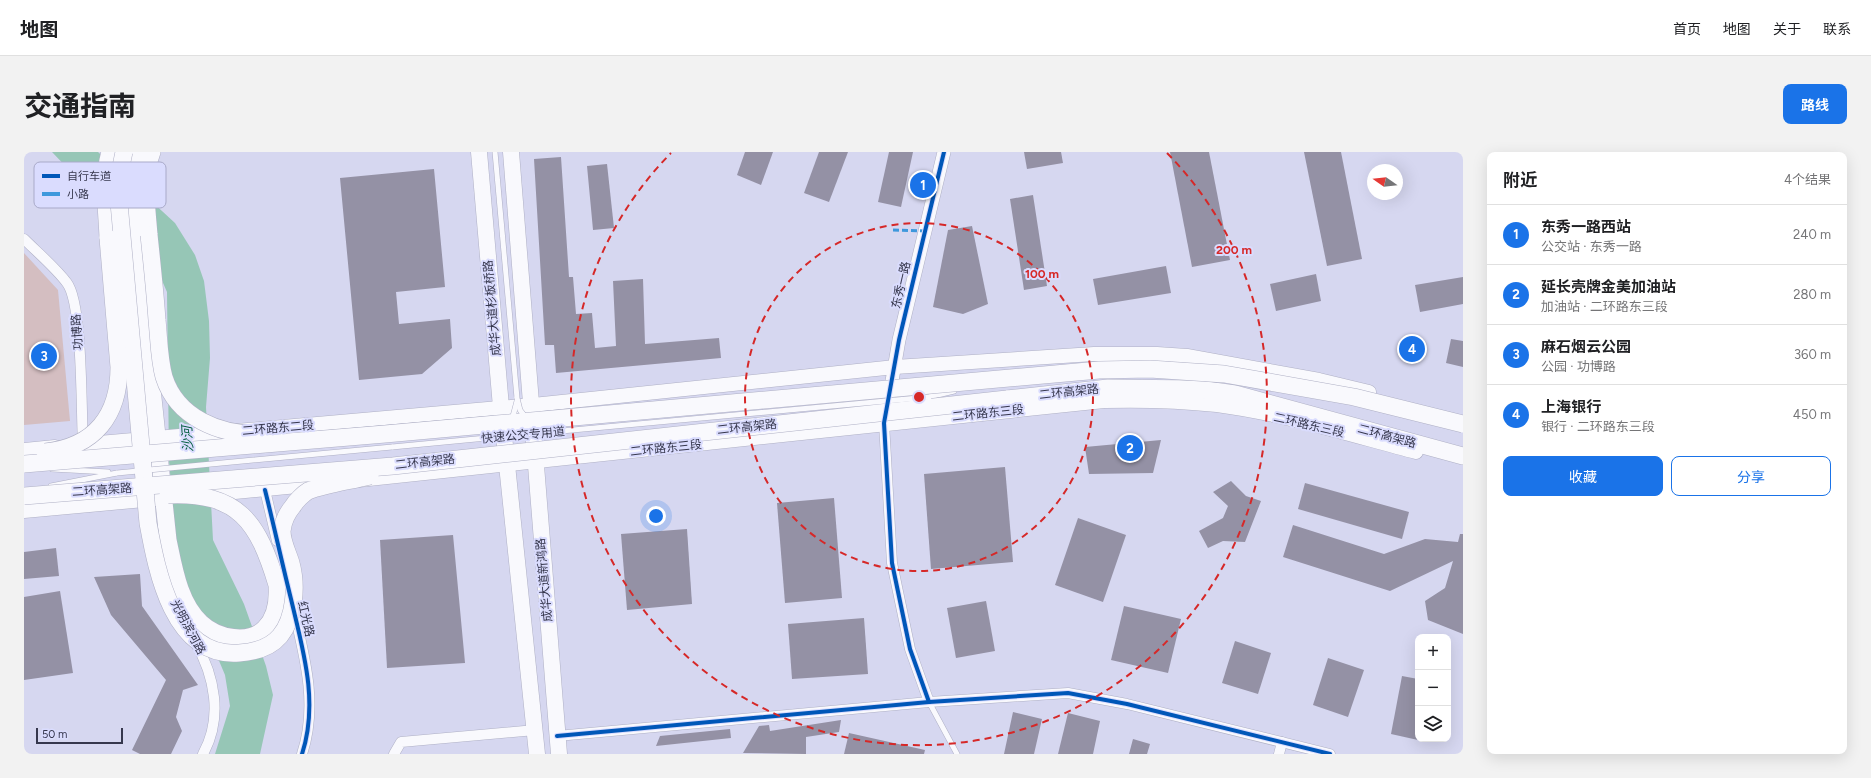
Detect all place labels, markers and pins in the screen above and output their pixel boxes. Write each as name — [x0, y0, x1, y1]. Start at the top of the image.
pin: 1 — [910, 170, 936, 200]
pin: 4 — [1399, 334, 1425, 364]
pin: 3 — [31, 341, 57, 371]
centre of rings — [912, 390, 926, 404]
pin: 2 — [1117, 433, 1143, 463]

